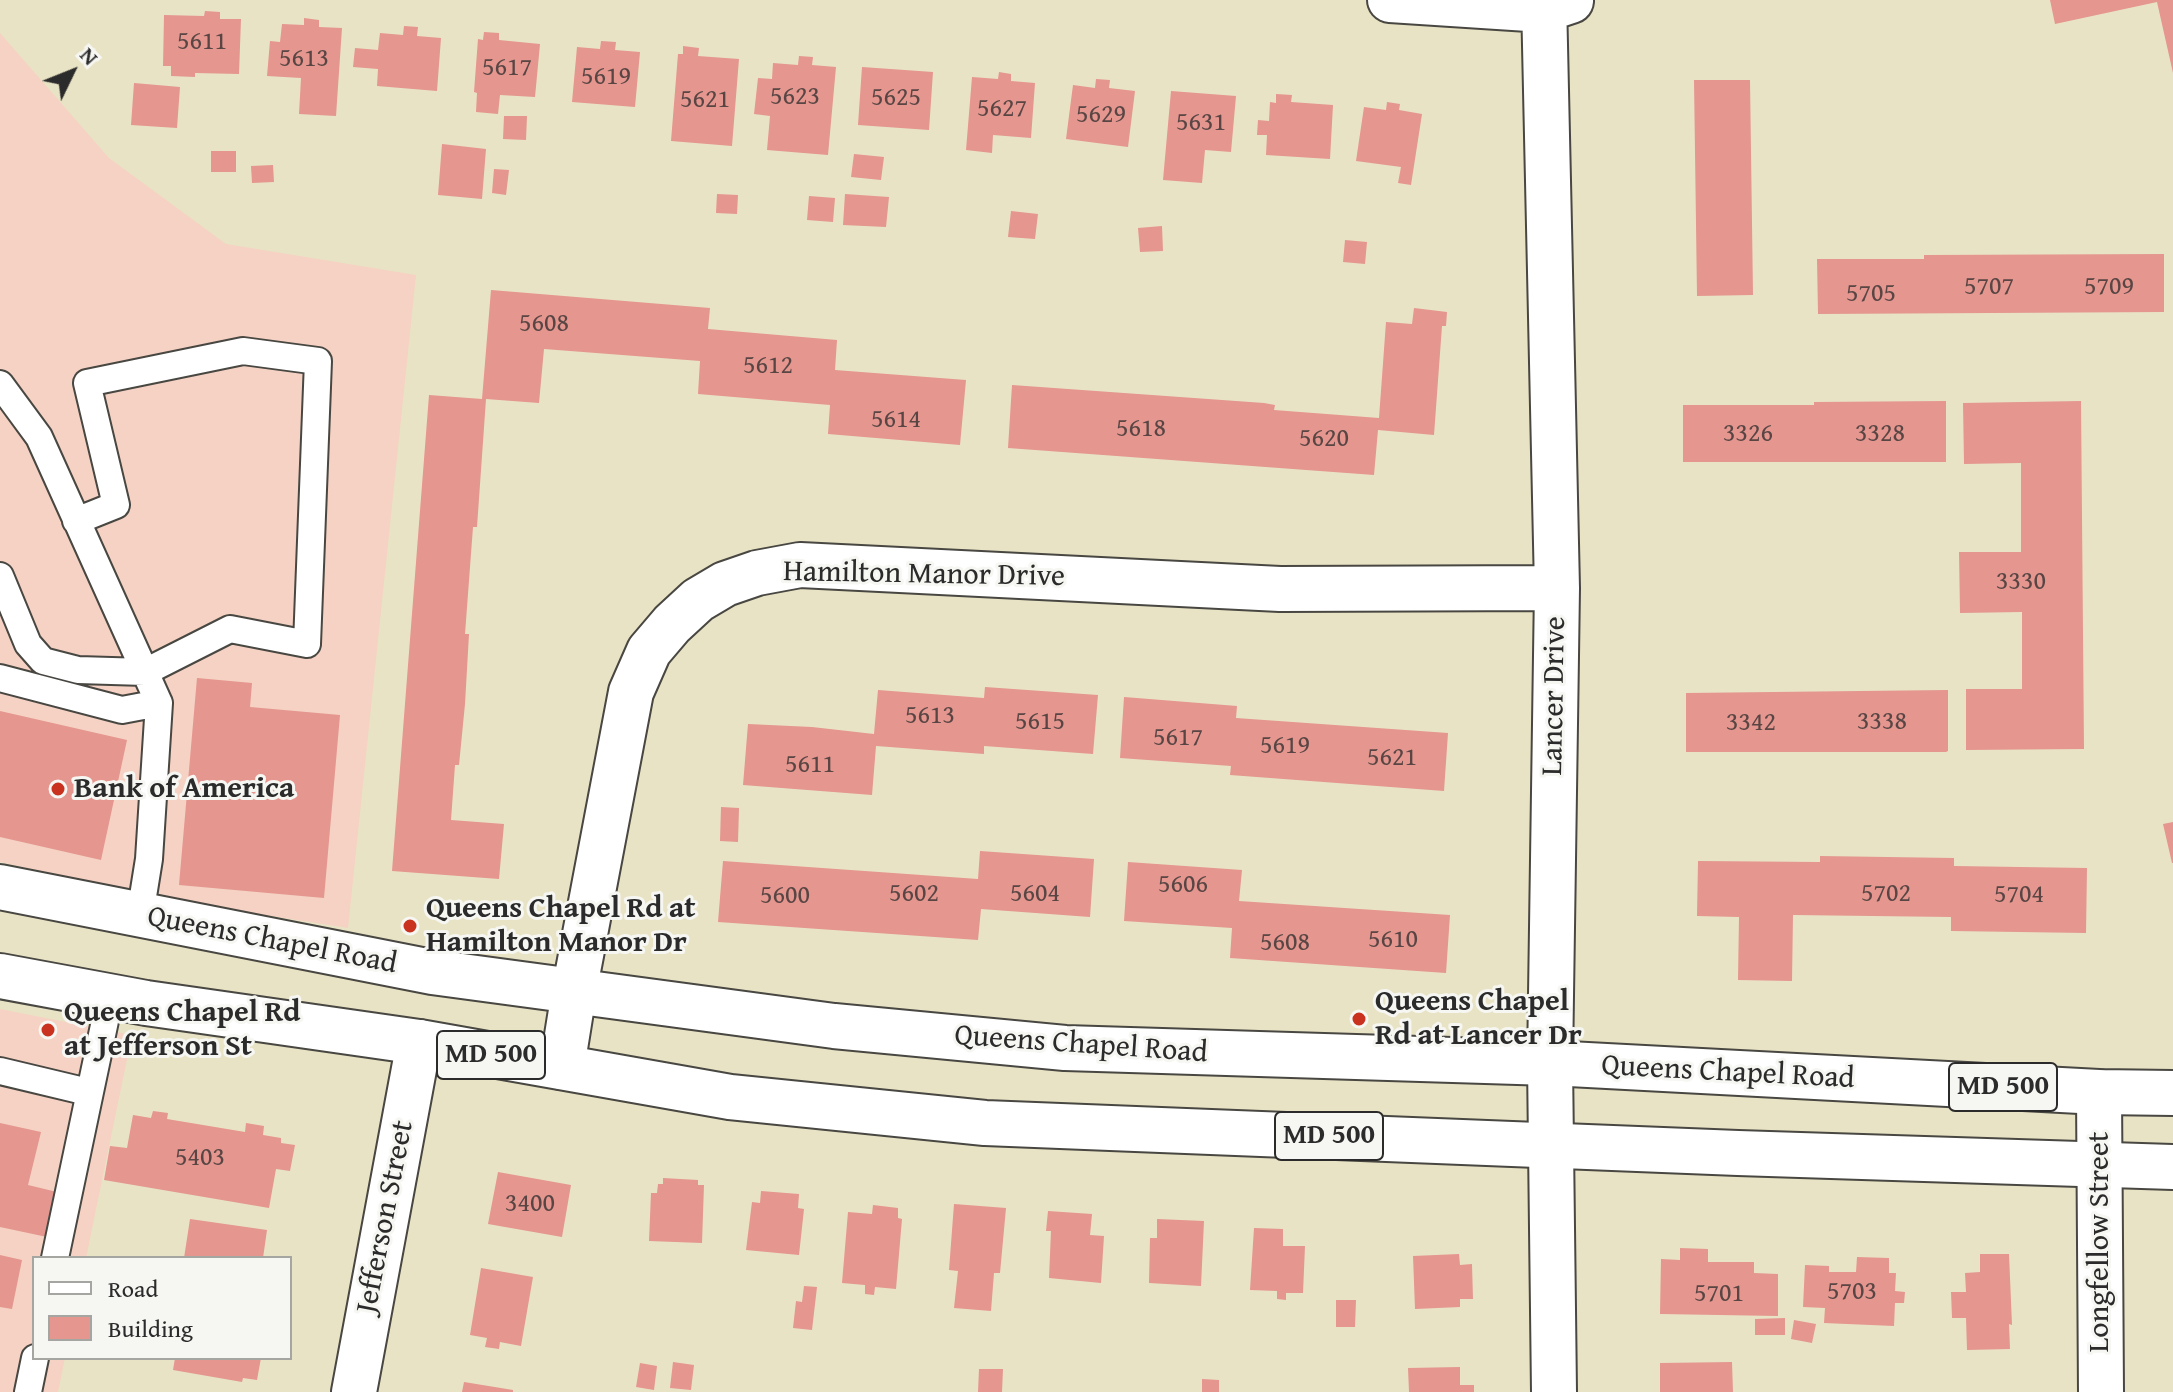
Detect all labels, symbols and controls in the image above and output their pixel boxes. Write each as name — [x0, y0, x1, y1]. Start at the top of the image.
house number: 5611 — [177, 26, 227, 58]
north arrow — [32, 32, 112, 112]
text: N — [73, 39, 106, 72]
house number: 5613 — [279, 43, 329, 75]
house number: 5617 — [482, 52, 532, 84]
house number: 5619 — [581, 61, 631, 93]
house number: 5623 — [770, 81, 820, 113]
house number: 5625 — [871, 82, 921, 114]
house number: 5621 — [680, 84, 730, 116]
house number: 5627 — [977, 93, 1027, 125]
house number: 5629 — [1076, 99, 1126, 131]
house number: 5631 — [1176, 107, 1226, 139]
house number: 5707 — [1964, 271, 2014, 303]
house number: 5709 — [2084, 271, 2134, 303]
house number: 5705 — [1846, 278, 1896, 310]
house number: 5608 — [519, 308, 569, 340]
house number: 5612 — [743, 350, 793, 382]
house number: 5614 — [871, 404, 921, 436]
house number: 5618 — [1116, 413, 1166, 445]
house number: 3326 — [1723, 418, 1773, 450]
house number: 3328 — [1855, 418, 1905, 450]
house number: 5620 — [1299, 423, 1349, 455]
street label: Hamilton Manor Drive — [783, 555, 1065, 595]
house number: 3330 — [1996, 566, 2046, 598]
street label: Lancer Drive — [1536, 616, 1574, 776]
house number: 5613 — [905, 700, 955, 732]
house number: 5615 — [1015, 706, 1065, 738]
house number: 3338 — [1857, 706, 1907, 738]
house number: 3342 — [1726, 707, 1776, 739]
house number: 5617 — [1153, 722, 1203, 754]
house number: 5619 — [1260, 730, 1310, 762]
house number: 5621 — [1367, 742, 1417, 774]
house number: 5611 — [785, 749, 835, 781]
place label: Bank of America — [74, 771, 294, 807]
marker: Bank of America — [49, 780, 67, 798]
house number: 5606 — [1158, 869, 1208, 901]
house number: 5602 — [889, 878, 939, 910]
house number: 5604 — [1010, 878, 1060, 910]
house number: 5702 — [1861, 878, 1911, 910]
house number: 5704 — [1994, 879, 2044, 911]
house number: 5600 — [760, 880, 810, 912]
place label: Queens Chapel Rd at Hamilton Manor Dr — [426, 891, 696, 962]
street label: Queens Chapel Road — [144, 899, 400, 983]
marker: Queens Chapel Rd at Hamilton Manor Dr — [401, 917, 419, 935]
house number: 5610 — [1368, 924, 1418, 956]
house number: 5608 — [1260, 927, 1310, 959]
place label: Queens Chapel Rd at Lancer Dr — [1375, 984, 1582, 1054]
place label: Queens Chapel Rd at Jefferson St — [64, 995, 300, 1066]
marker: Queens Chapel Rd at Lancer Dr — [1350, 1010, 1368, 1028]
street label: Queens Chapel Road — [953, 1018, 1209, 1072]
marker: Queens Chapel Rd at Jefferson St — [39, 1021, 57, 1039]
road number: MD 500 — [437, 1031, 545, 1079]
street label: Queens Chapel Road — [1601, 1048, 1855, 1098]
road number: MD 500 — [1949, 1063, 2057, 1111]
road number: MD 500 — [1275, 1112, 1383, 1160]
street label: Jefferson Street — [350, 1117, 422, 1317]
street label: Longfellow Street — [2082, 1132, 2118, 1352]
house number: 5403 — [175, 1142, 225, 1174]
house number: 3400 — [505, 1188, 555, 1220]
legend — [32, 1256, 292, 1360]
text: Road — [108, 1271, 158, 1306]
house number: 5703 — [1827, 1276, 1877, 1308]
house number: 5701 — [1694, 1278, 1744, 1310]
text: Building — [108, 1311, 193, 1346]

